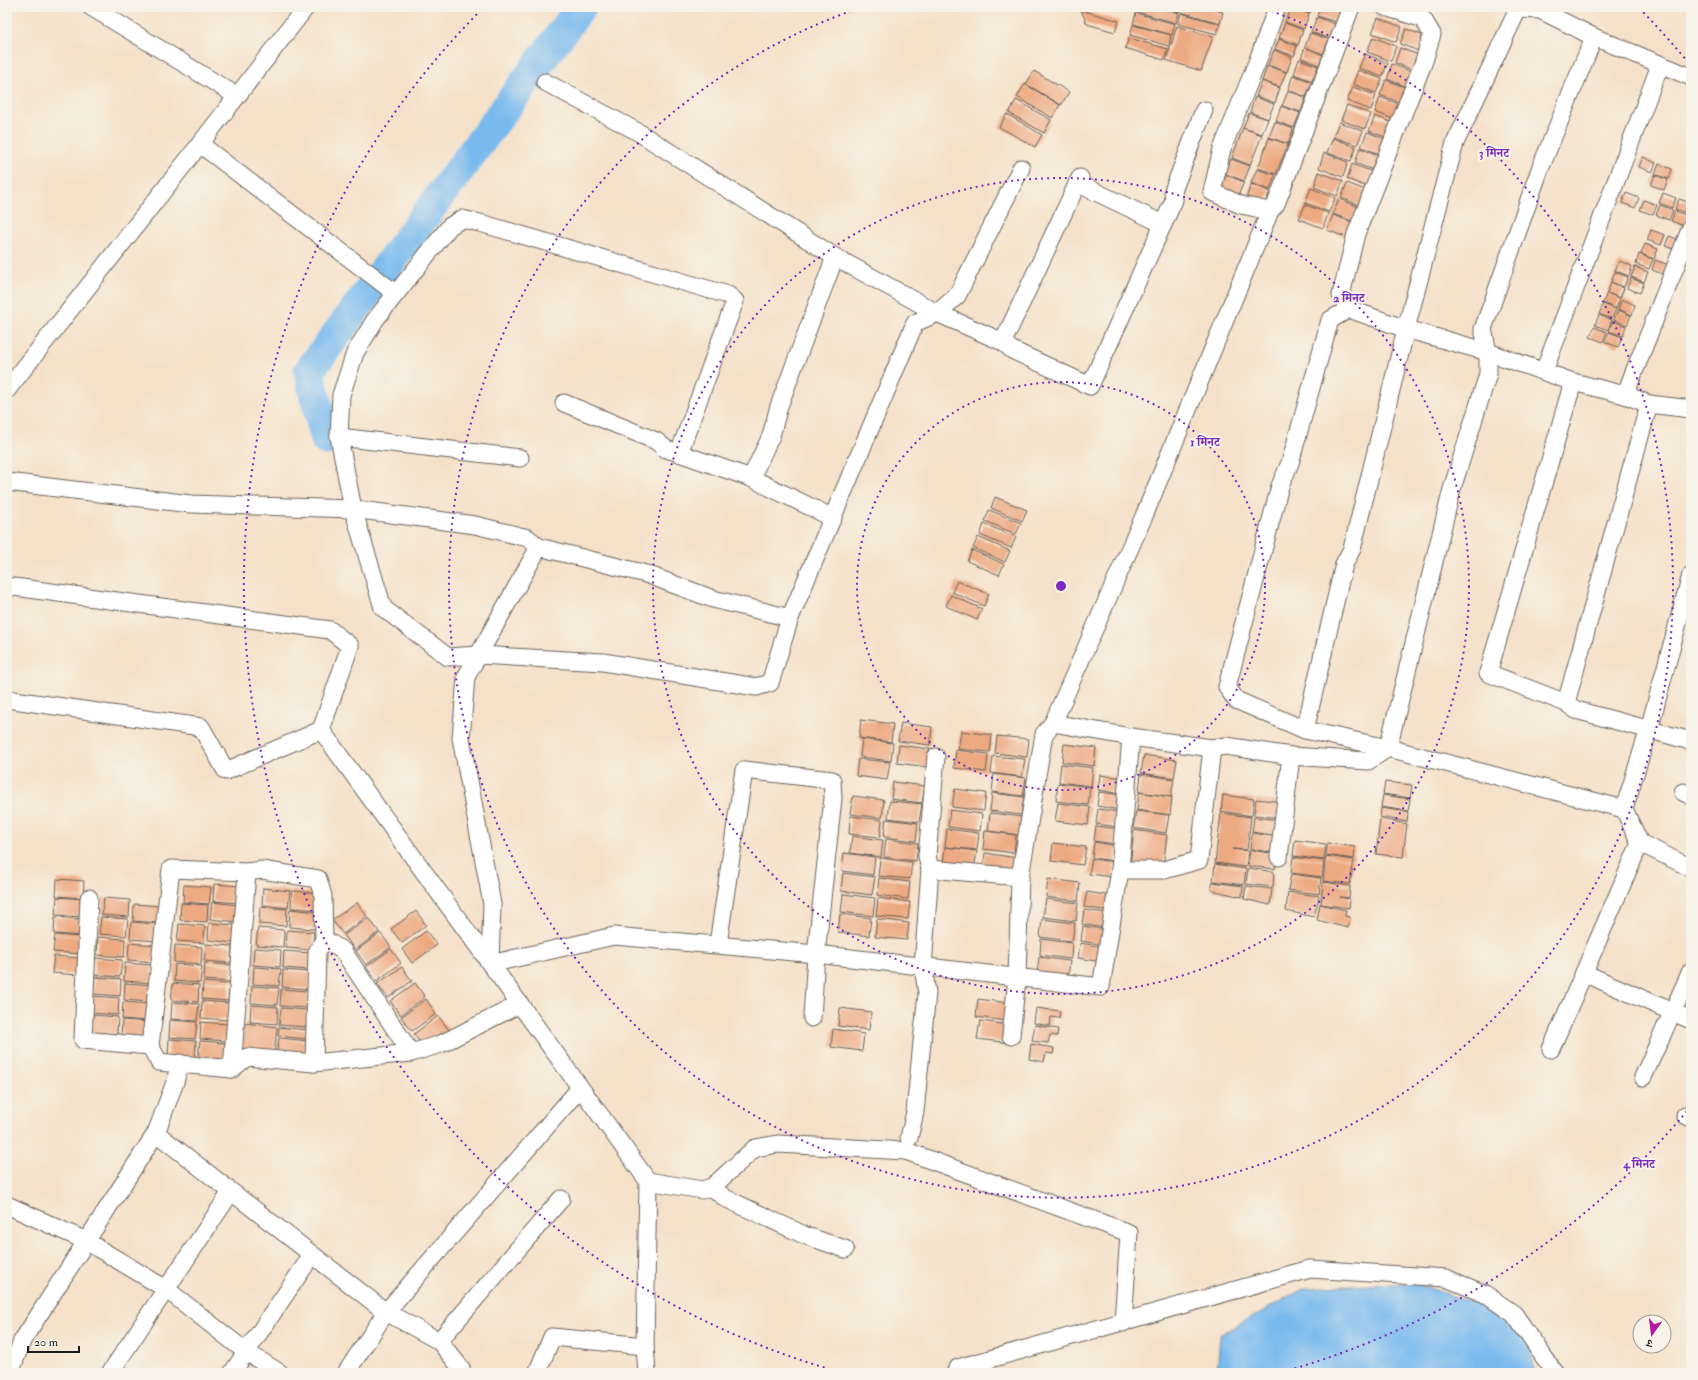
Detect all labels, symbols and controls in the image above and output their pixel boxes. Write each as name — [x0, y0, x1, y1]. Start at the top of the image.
text: 3 मिनट — [1479, 146, 1510, 161]
text: 2 मिनट — [1333, 291, 1366, 306]
text: 1 मिनट — [1190, 435, 1221, 450]
centre of rings — [1054, 579, 1068, 593]
text: 4 मिनट — [1622, 1157, 1656, 1172]
north arrow — [1632, 1314, 1672, 1354]
scale bar — [28, 1328, 79, 1354]
text: 20 m — [34, 1335, 59, 1350]
text: उ — [1644, 1336, 1655, 1350]

